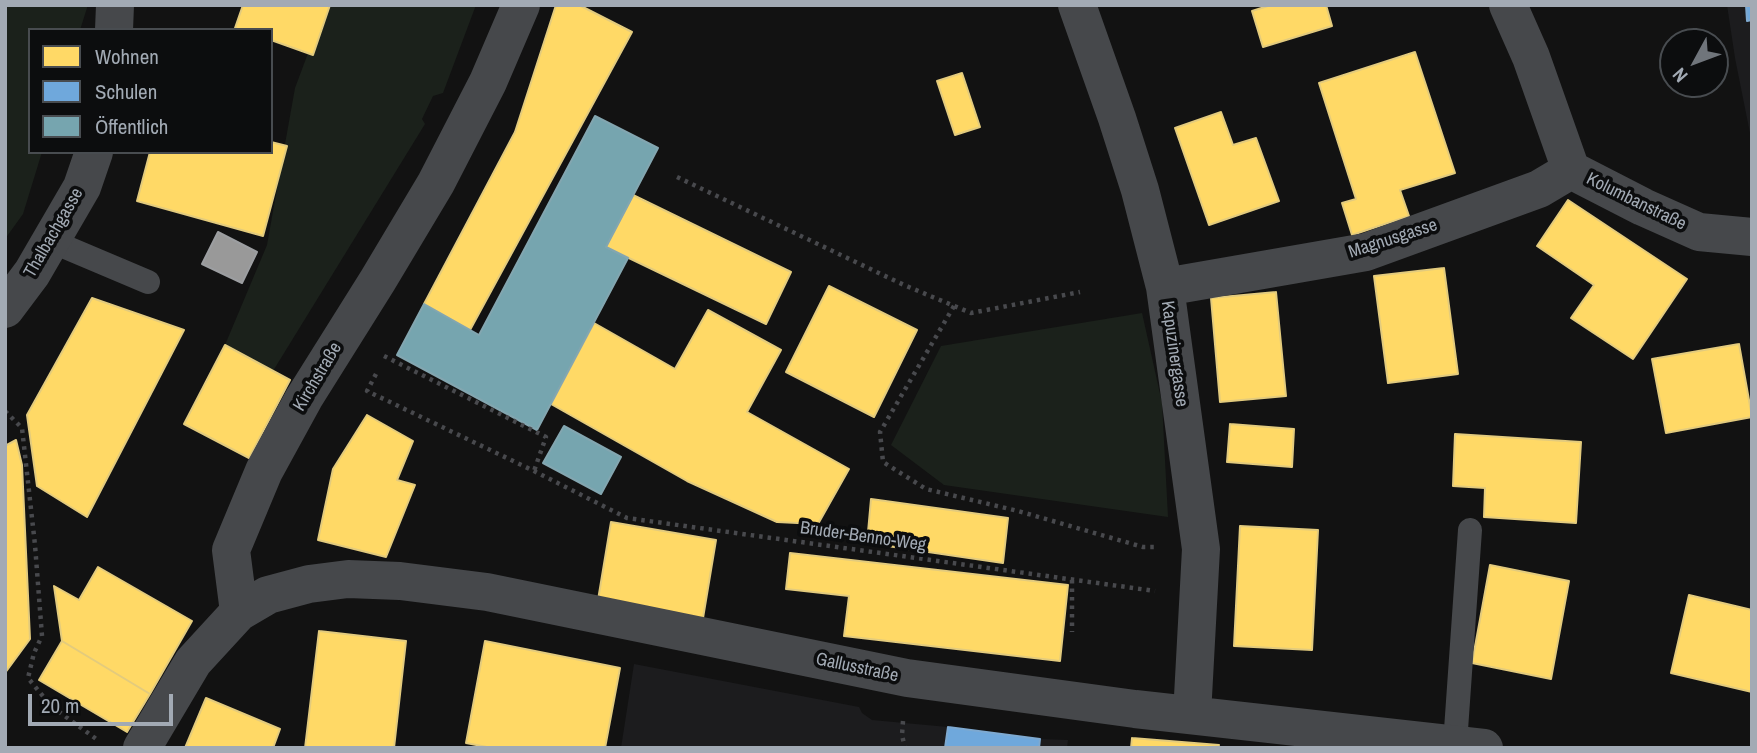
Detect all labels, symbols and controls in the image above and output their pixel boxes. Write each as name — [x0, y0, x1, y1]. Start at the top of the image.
legend — [28, 28, 273, 154]
north arrow — [1659, 28, 1729, 98]
text: Wohnen — [95, 42, 159, 71]
text: N — [1666, 63, 1693, 88]
text: Schulen — [95, 77, 157, 106]
text: Öffentlich — [95, 112, 168, 141]
street label: Kolumbanstraße — [1583, 169, 1689, 235]
street label: Thalbachgasse — [20, 184, 88, 282]
street label: Magnusgasse — [1346, 215, 1440, 263]
street label: Kapuzinergasse — [1156, 300, 1192, 408]
street label: Kirchstraße — [289, 339, 347, 415]
street label: Bruder-Benno-Weg — [799, 517, 927, 557]
street label: Gallusstraße — [814, 649, 900, 687]
scale bar — [32, 680, 177, 724]
text: 20 m — [41, 691, 79, 720]

